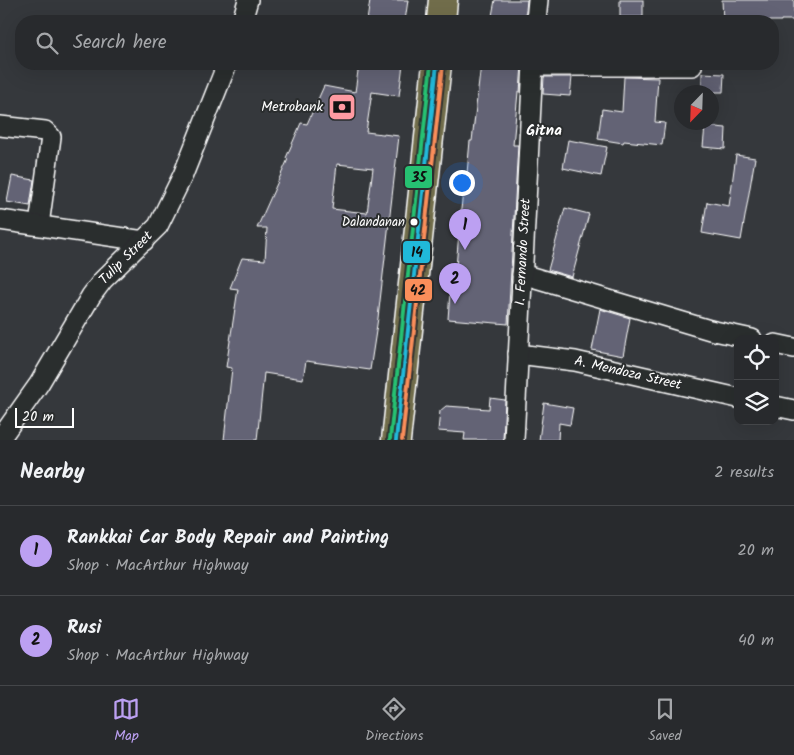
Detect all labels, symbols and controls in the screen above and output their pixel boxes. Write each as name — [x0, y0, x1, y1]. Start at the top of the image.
search box — [15, 15, 779, 70]
text: Search here — [73, 28, 167, 58]
icon: search — [33, 29, 61, 57]
north arrow — [674, 85, 719, 130]
bank icon: Metrobank — [327, 92, 357, 122]
place label: Metrobank — [261, 96, 323, 118]
district label: Gitna — [526, 119, 562, 143]
line badge: 35 — [404, 165, 433, 189]
text: 35 — [411, 167, 428, 189]
your location — [449, 170, 475, 196]
street label: I. Fernando Street — [509, 197, 537, 306]
pin: 1 — [449, 209, 481, 250]
place label: Dalandanan — [342, 212, 405, 233]
marker: Dalandanan — [409, 217, 419, 227]
street label: Tulip Street — [94, 225, 159, 290]
line badge: 14 — [402, 240, 431, 264]
text: 14 — [411, 242, 423, 264]
pin: 2 — [439, 263, 471, 304]
line badge: 42 — [404, 278, 433, 302]
text: 42 — [410, 280, 426, 302]
map controls — [734, 335, 779, 425]
button: locate — [734, 335, 779, 380]
street label: A. Mendoza Street — [572, 350, 684, 396]
button: layers — [734, 380, 779, 425]
scale bar — [15, 405, 74, 428]
text: 20 m — [22, 406, 54, 428]
text: Nearby — [20, 456, 85, 489]
text: 2 results — [714, 460, 774, 485]
text: Rankkai Car Body Repair and Painting — [67, 523, 389, 553]
text: 1 — [34, 538, 38, 563]
text: 20 m — [738, 538, 774, 563]
text: Shop · MacArthur Highway — [67, 553, 249, 578]
text: Rusi — [67, 613, 101, 643]
text: 2 — [31, 628, 41, 653]
text: 40 m — [738, 628, 774, 653]
text: Shop · MacArthur Highway — [67, 643, 249, 668]
tab: Map — [112, 695, 140, 747]
tab: Directions — [365, 695, 423, 747]
tab: Saved — [648, 695, 682, 747]

